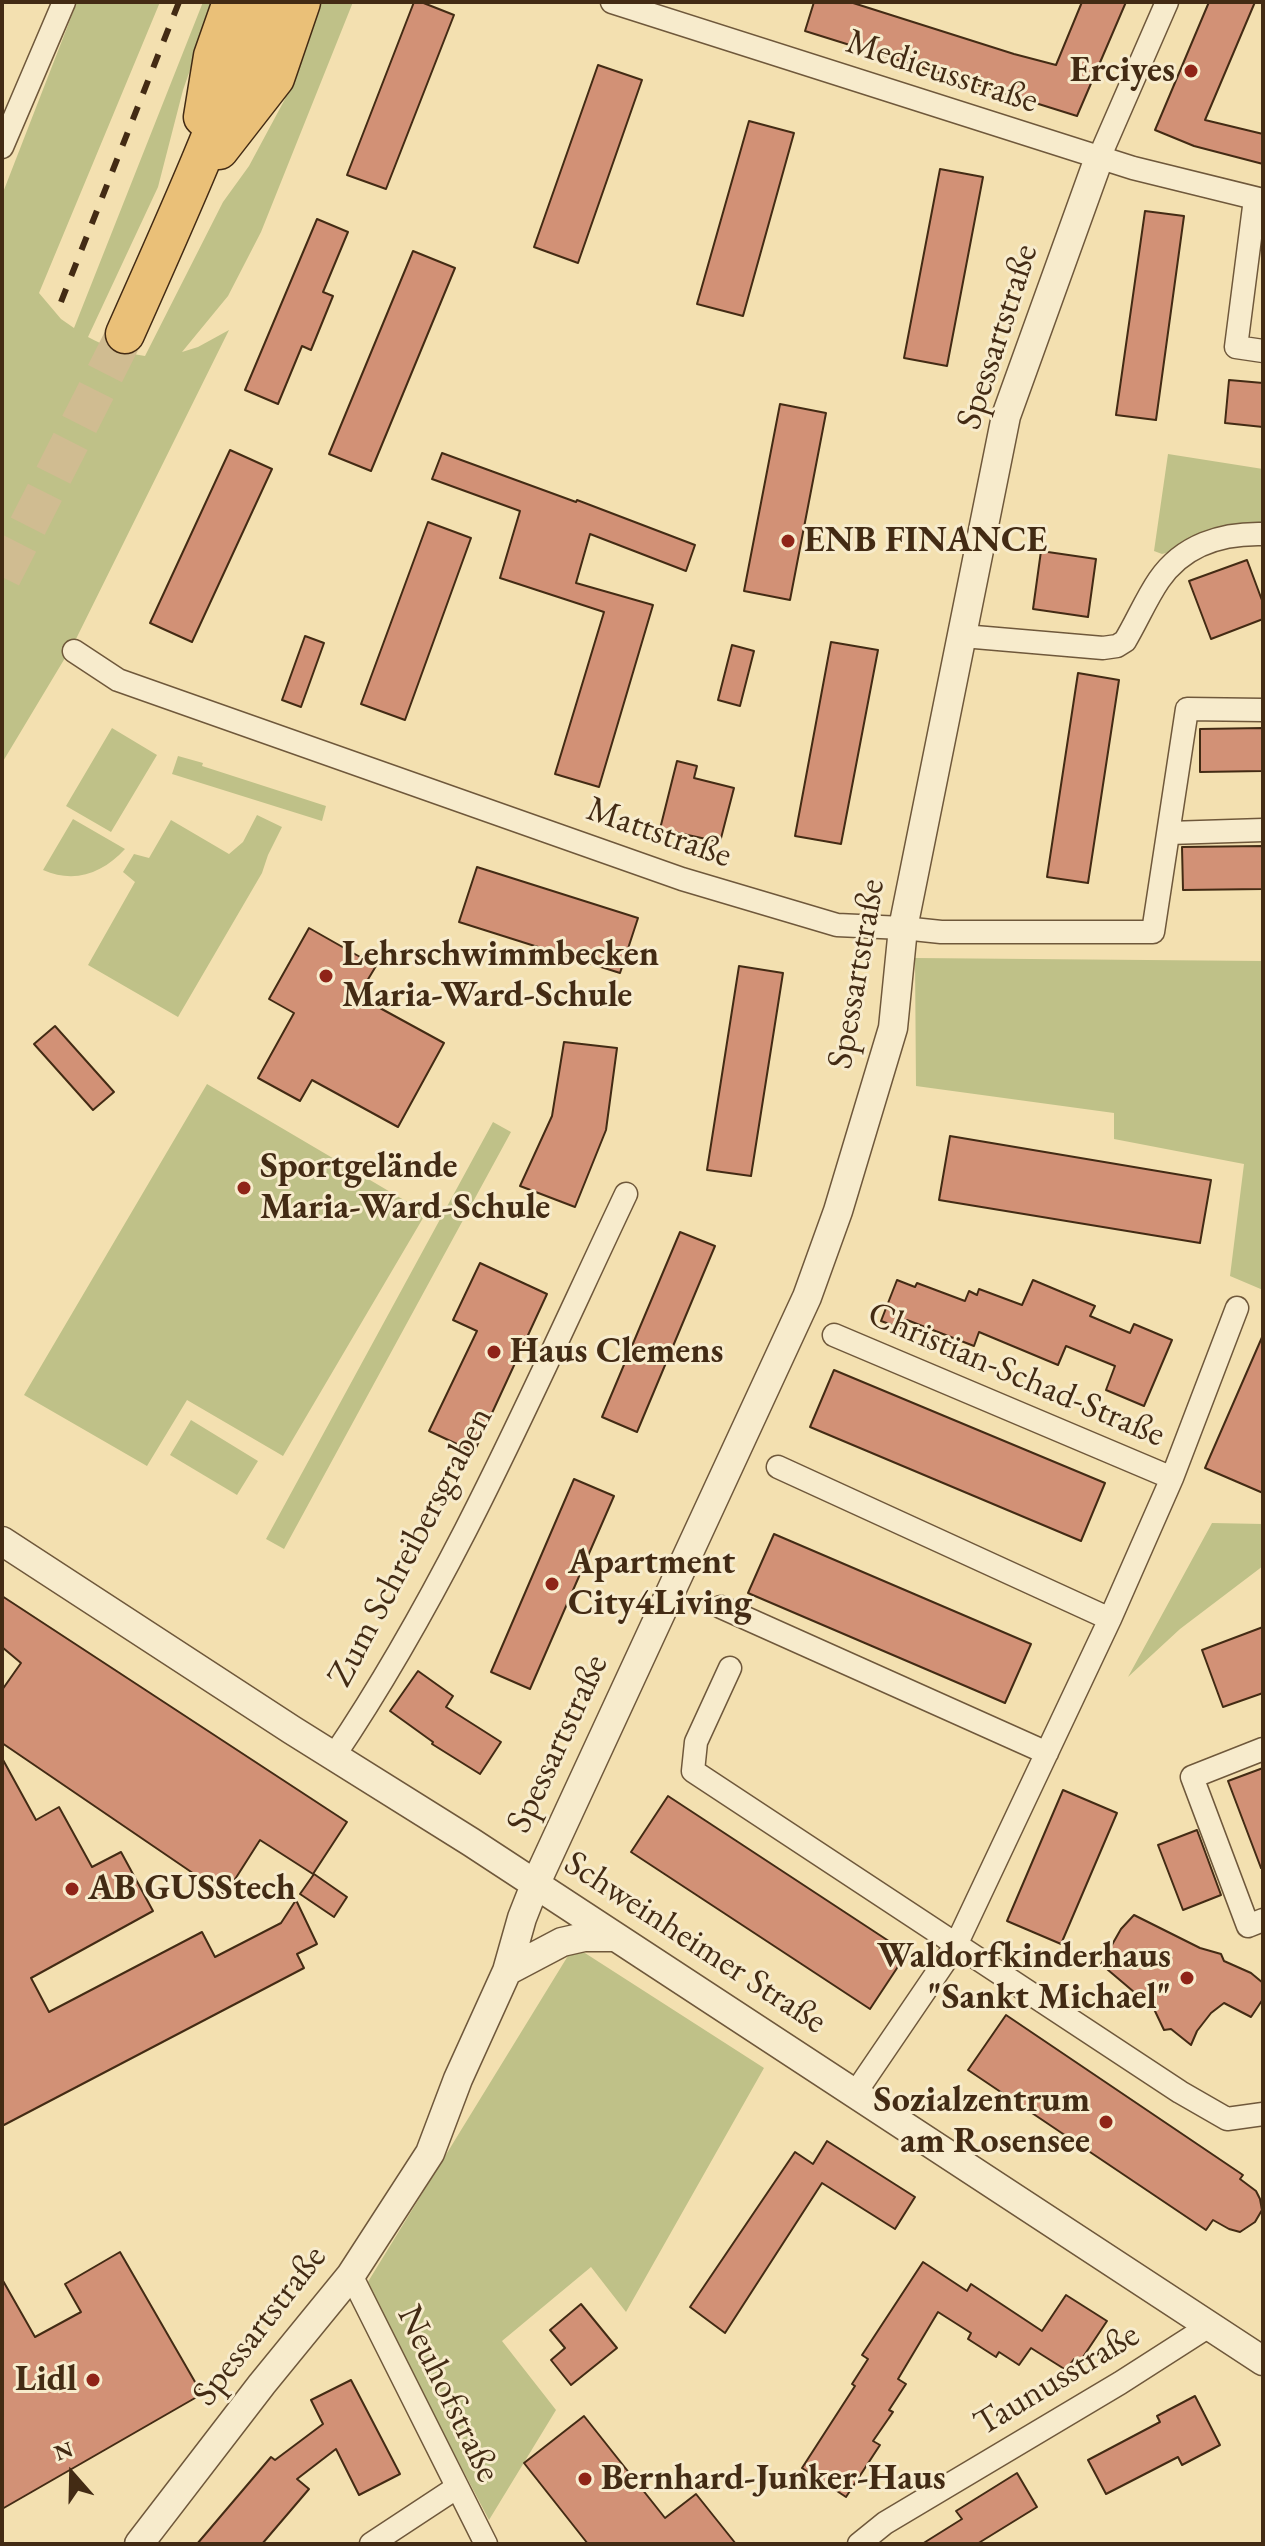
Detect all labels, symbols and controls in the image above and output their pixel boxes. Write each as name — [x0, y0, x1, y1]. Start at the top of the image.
street label: Medicusstraße — [841, 21, 1043, 123]
place label: Erciyes — [1070, 49, 1175, 93]
marker: Erciyes — [1182, 62, 1200, 80]
street label: Spessartstraße — [948, 239, 1048, 435]
place label: ENB FINANCE — [804, 519, 1047, 563]
marker: ENB FINANCE — [779, 532, 797, 550]
street label: Mattstraße — [581, 788, 737, 878]
street label: Spessartstraße — [819, 876, 895, 1072]
place label: Lehrschwimmbecken Maria-Ward-Schule — [342, 933, 659, 1018]
marker: Lehrschwimmbecken Maria-Ward-Schule — [317, 967, 335, 985]
place label: Sportgelände Maria-Ward-Schule — [260, 1145, 550, 1230]
marker: Sportgelände Maria-Ward-Schule — [235, 1179, 253, 1197]
street label: Christian-Schad-Straße — [861, 1293, 1171, 1457]
place label: Haus Clemens — [510, 1330, 724, 1374]
marker: Haus Clemens — [485, 1343, 503, 1361]
street label: Zum Schreibersgraben — [319, 1400, 503, 1694]
place label: Apartment City4Living — [568, 1541, 752, 1626]
marker: Apartment City4Living — [543, 1575, 561, 1593]
street label: Spessartstraße — [498, 1648, 618, 1840]
street label: Schweinheimer Straße — [556, 1842, 834, 2044]
place label: AB GUSStech — [88, 1867, 296, 1911]
marker: AB GUSStech — [63, 1880, 81, 1898]
place label: Waldorfkinderhaus "Sankt Michael" — [877, 1935, 1171, 2020]
marker: Waldorfkinderhaus "Sankt Michael" — [1178, 1969, 1196, 1987]
place label: Sozialzentrum am Rosensee — [874, 2079, 1090, 2164]
marker: Sozialzentrum am Rosensee — [1097, 2113, 1115, 2131]
street label: Spessartstraße — [184, 2237, 336, 2415]
street label: Neuhofstraße — [387, 2299, 509, 2489]
street label: Taunusstraße — [967, 2314, 1147, 2446]
place label: Lidl — [15, 2358, 77, 2402]
marker: Lidl — [84, 2371, 102, 2389]
north arrow — [32, 2434, 112, 2514]
text: N — [50, 2434, 77, 2468]
place label: Bernhard-Junker-Haus — [601, 2457, 946, 2501]
marker: Bernhard-Junker-Haus — [576, 2470, 594, 2488]

